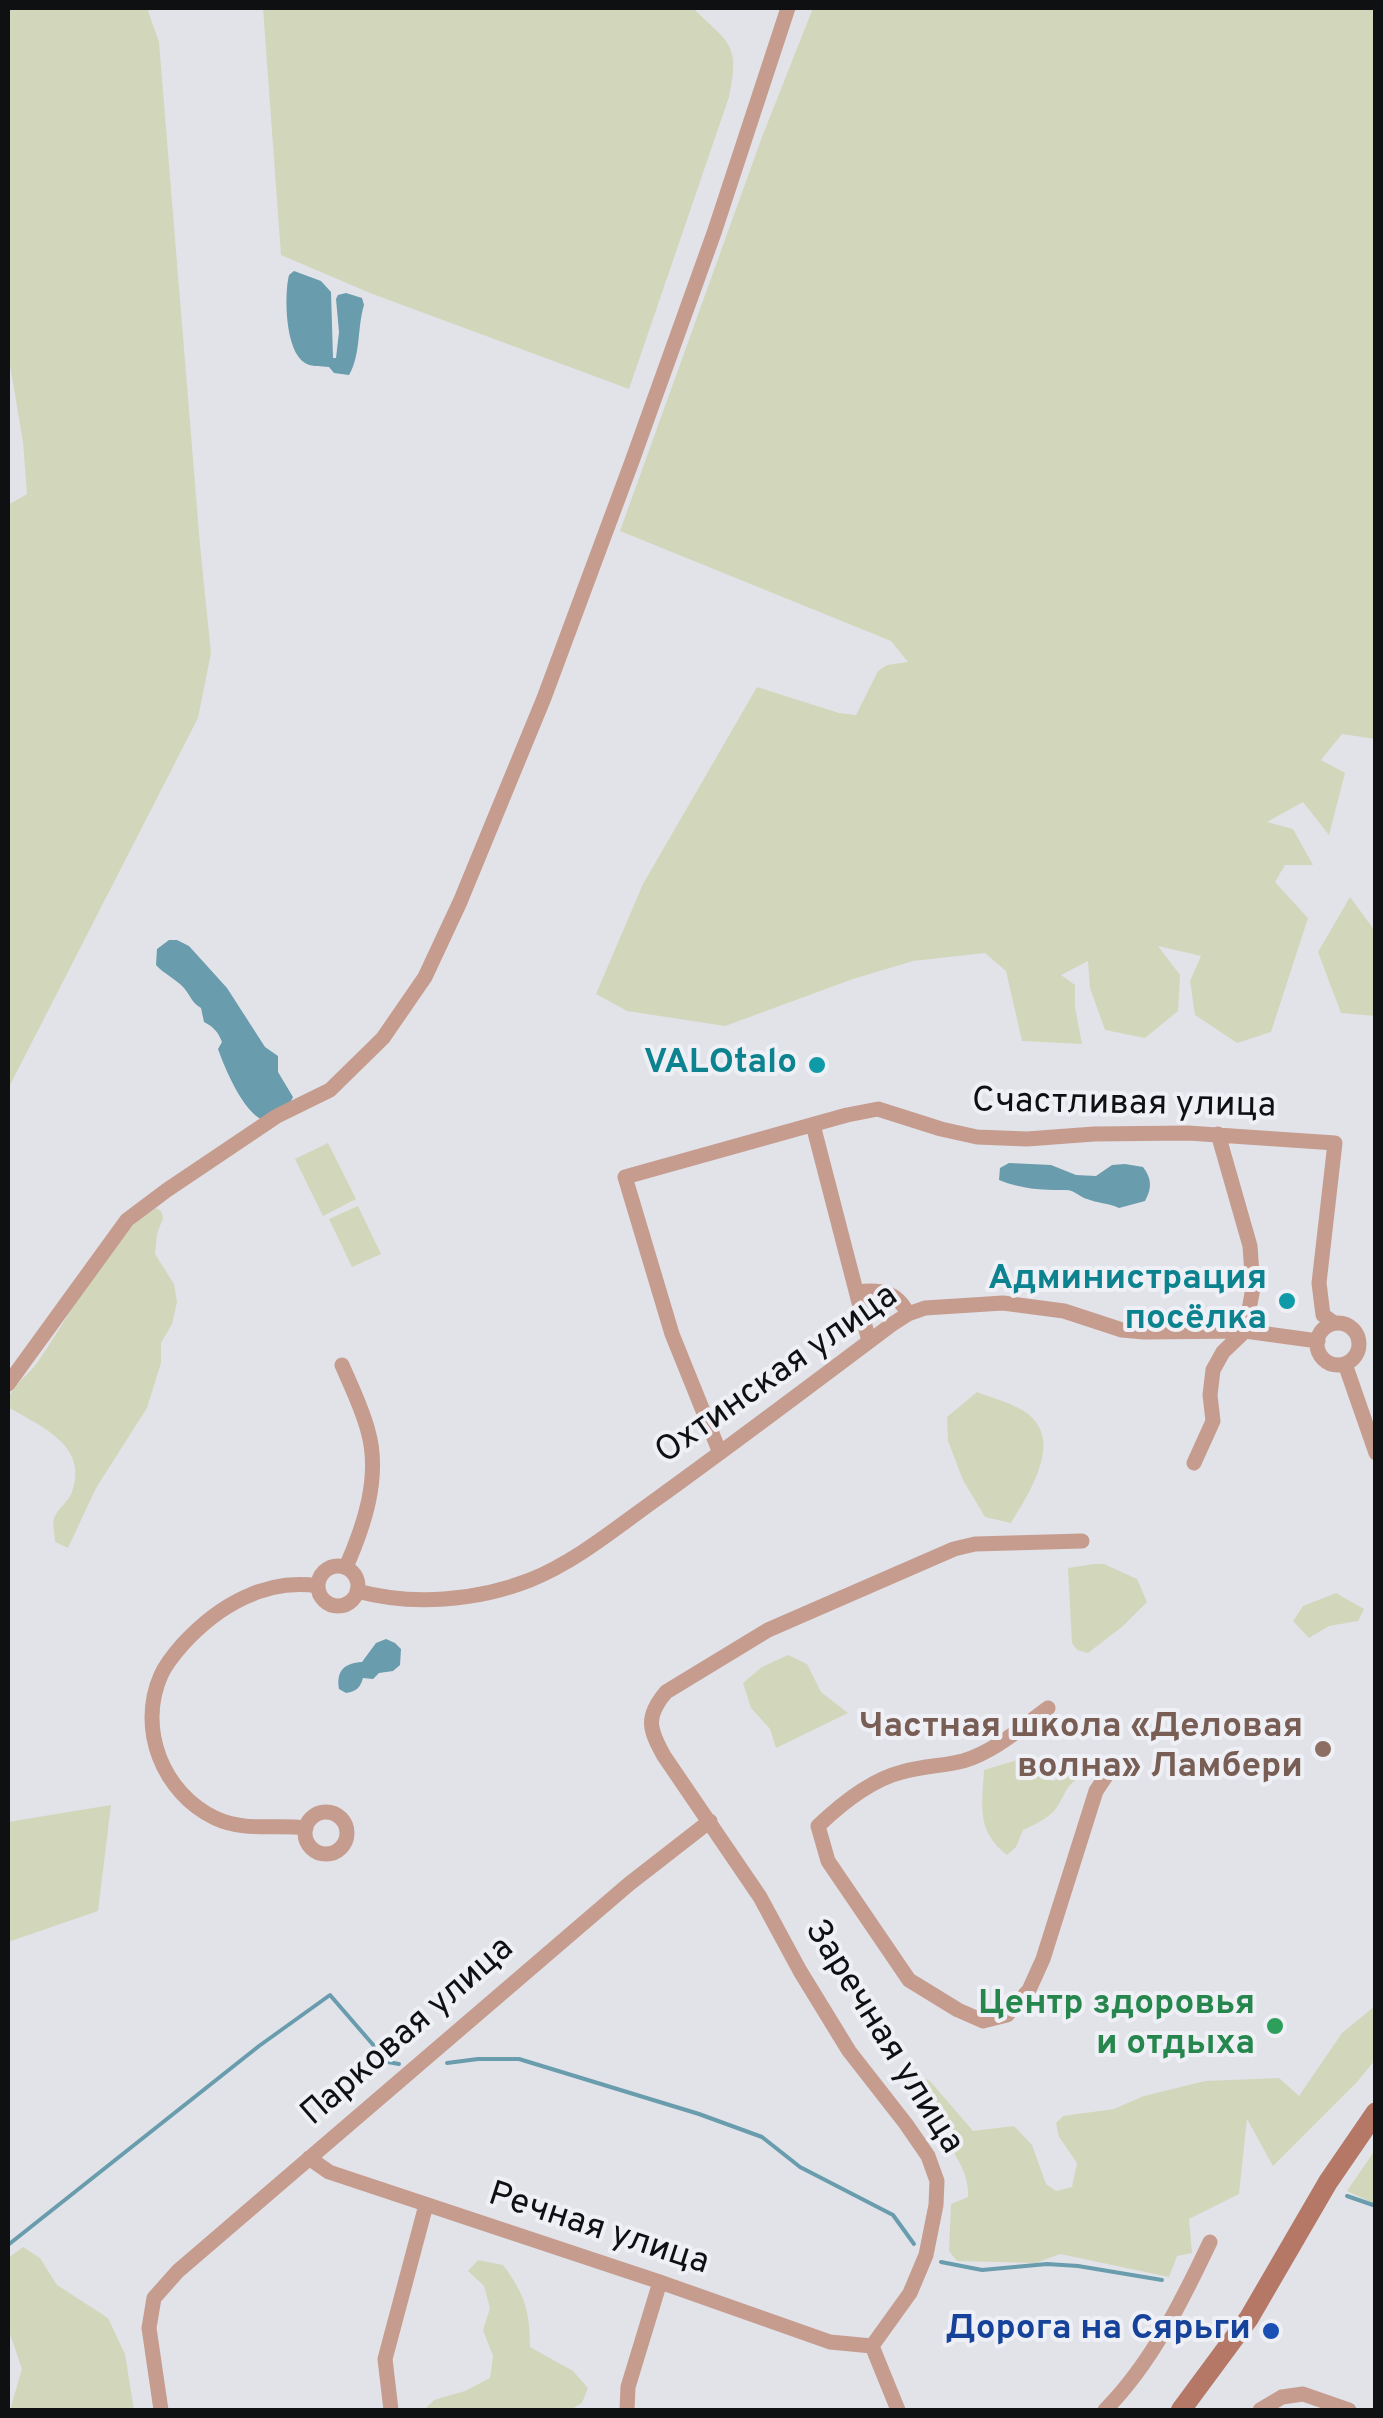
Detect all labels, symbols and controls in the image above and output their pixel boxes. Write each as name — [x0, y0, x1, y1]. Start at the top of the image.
place label: VALOtalo — [644, 1044, 797, 1086]
marker: VALOtalo — [806, 1054, 828, 1076]
street label: Счастливая улица — [972, 1082, 1276, 1130]
place label: Администрация посёлка — [988, 1260, 1267, 1342]
street label: Охтинская улица — [649, 1277, 907, 1475]
marker: Администрация посёлка — [1276, 1290, 1298, 1312]
place label: Частная школа «Деловая волна» Ламбери — [858, 1708, 1303, 1790]
marker: Частная школа «Деловая волна» Ламбери — [1312, 1738, 1334, 1760]
street label: Заречная улица — [793, 1913, 971, 2163]
street label: Парковая улица — [294, 1929, 524, 2137]
place label: Центр здоровья и отдыха — [978, 1985, 1255, 2067]
marker: Центр здоровья и отдыха — [1264, 2015, 1286, 2037]
street label: Речная улица — [482, 2176, 714, 2286]
place label: Дорога на Сярьги — [946, 2310, 1251, 2352]
marker: Дорога на Сярьги — [1260, 2320, 1282, 2342]

